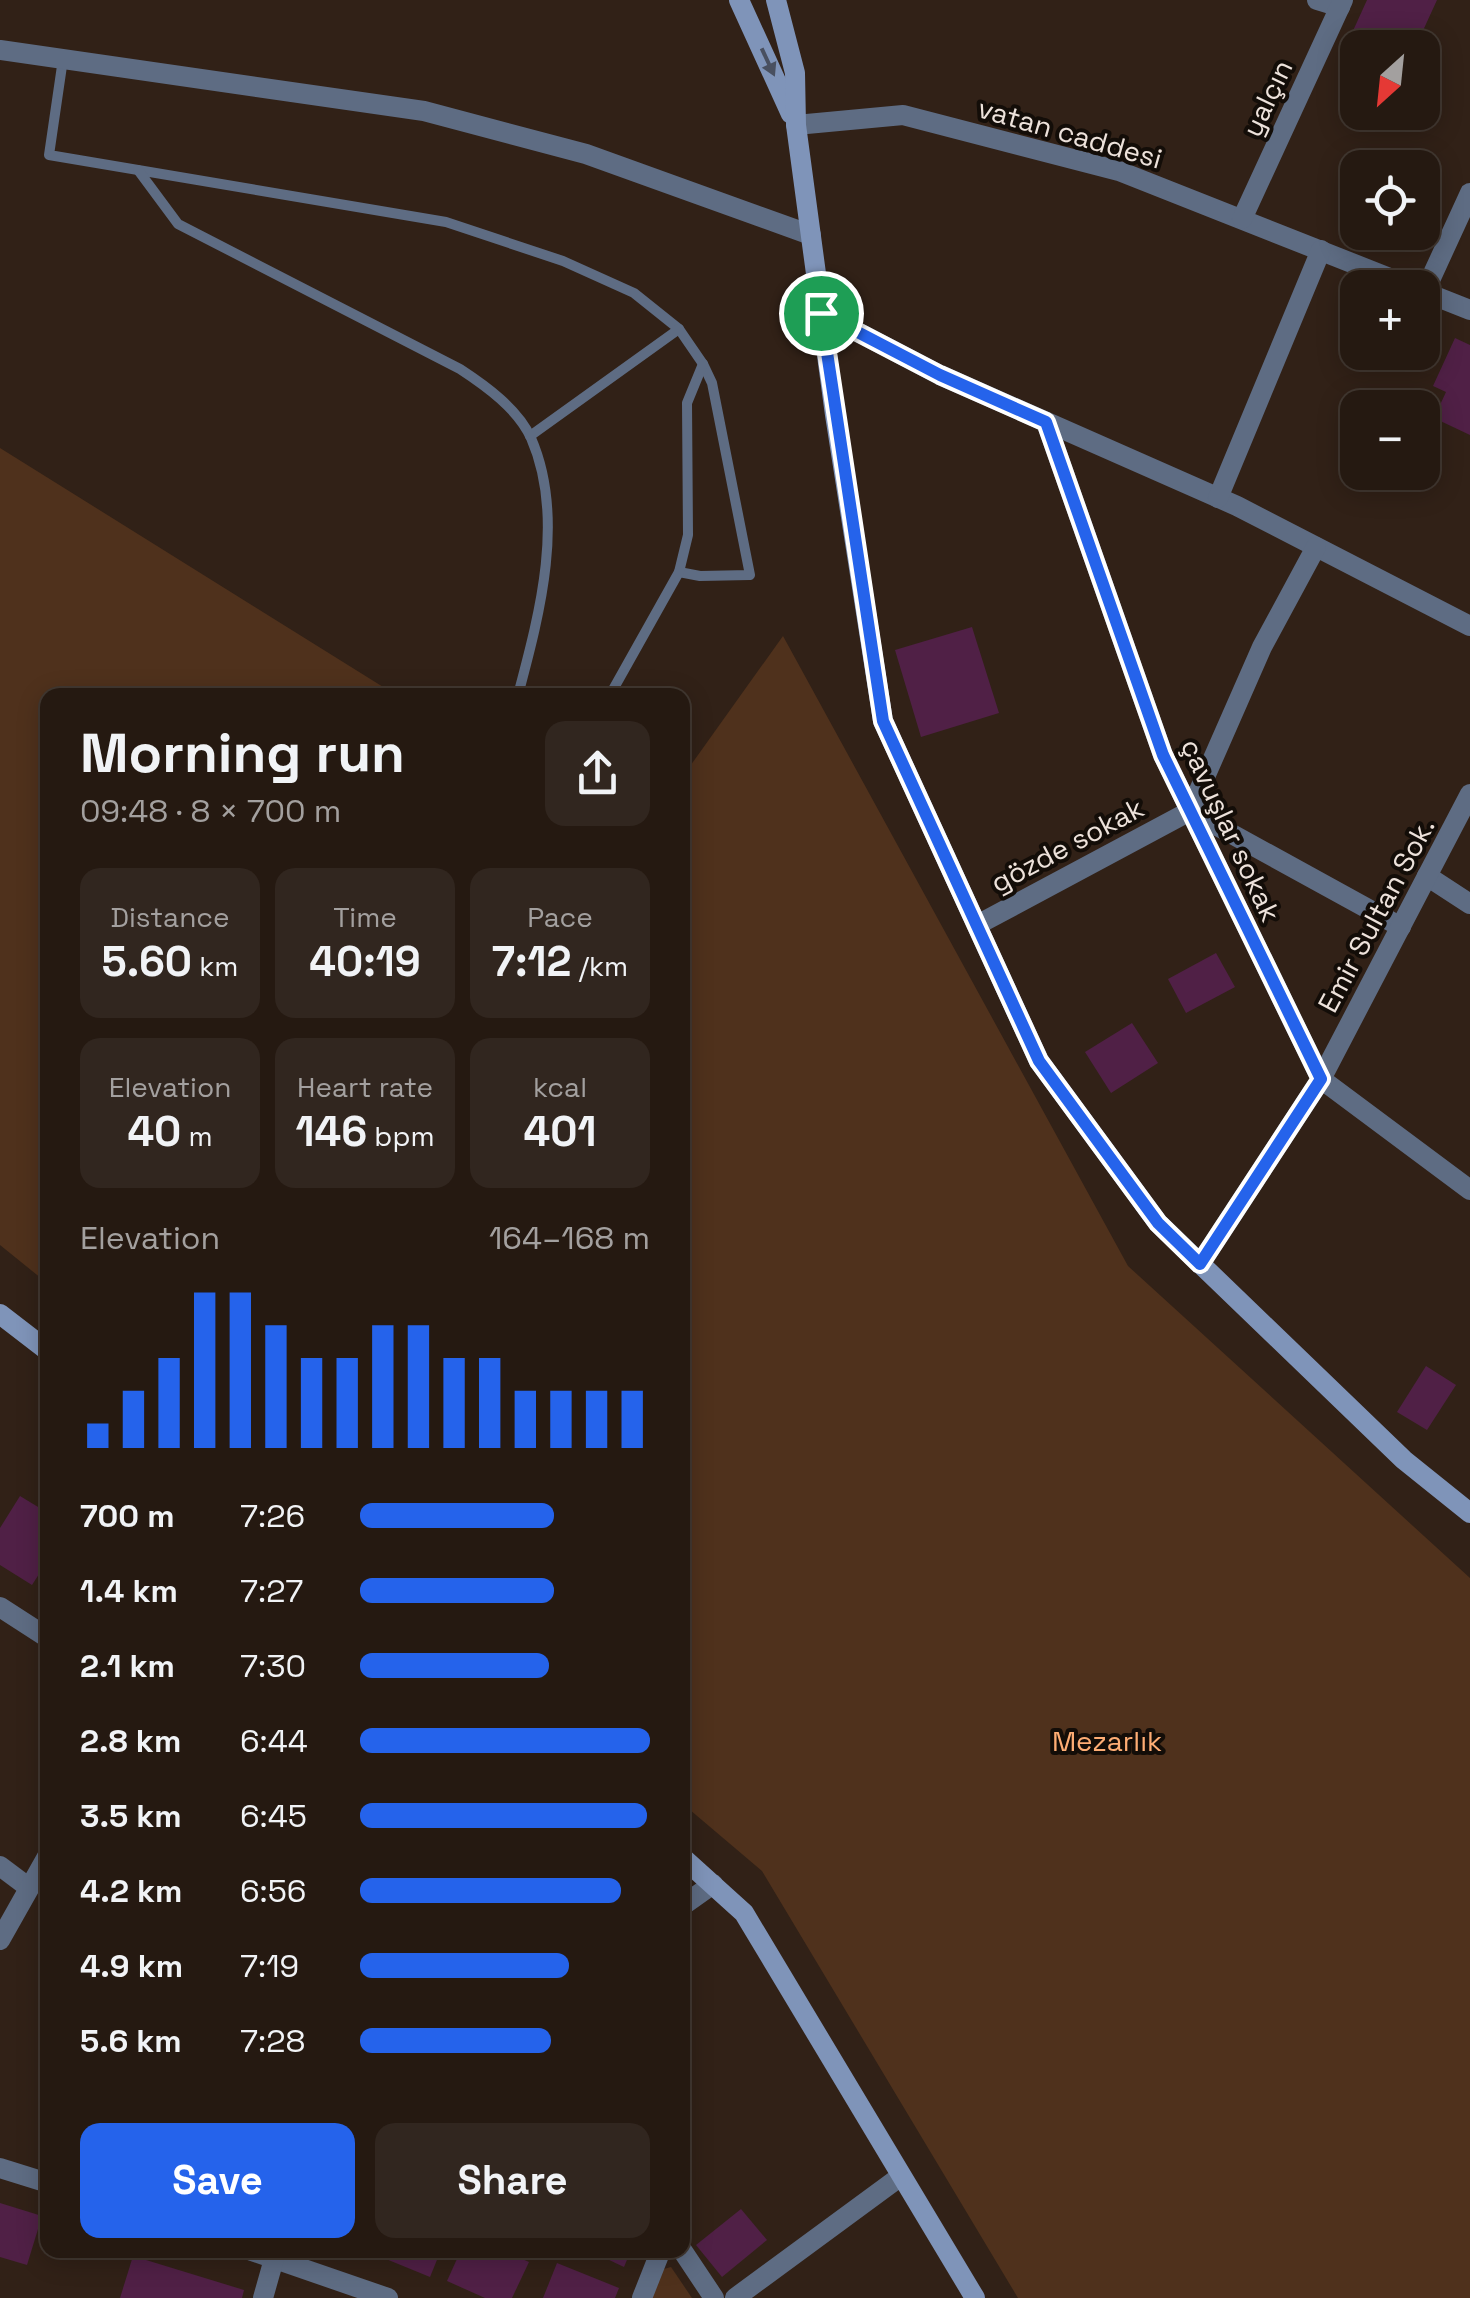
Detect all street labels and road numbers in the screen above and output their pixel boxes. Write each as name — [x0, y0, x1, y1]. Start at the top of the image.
street label: yalçın — [1234, 54, 1300, 142]
street label: vatan caddesi — [974, 90, 1166, 176]
street label: çavuşlar sokak — [1173, 733, 1289, 927]
street label: gözde sokak — [984, 790, 1150, 900]
street label: Emir Sultan Sok. — [1310, 811, 1442, 1019]

